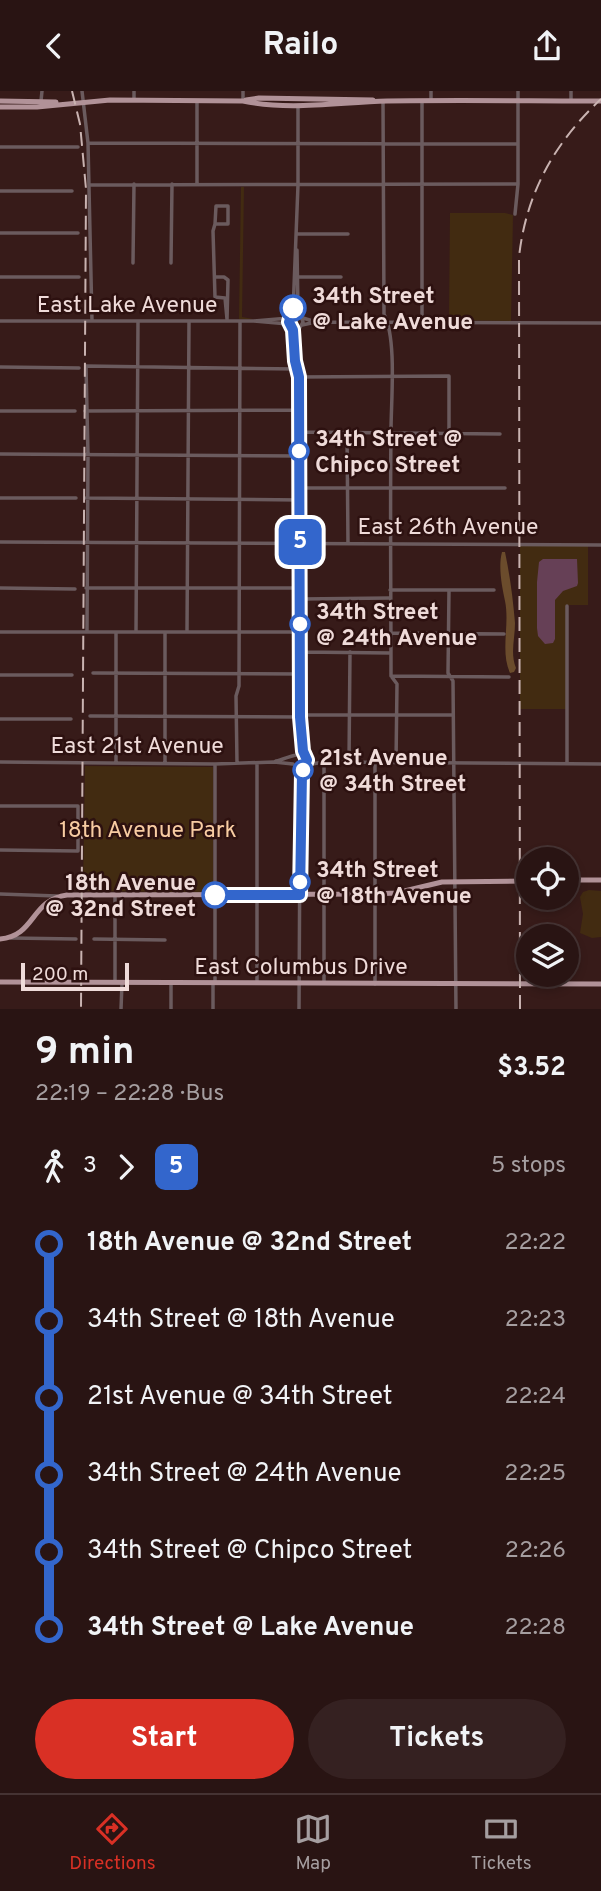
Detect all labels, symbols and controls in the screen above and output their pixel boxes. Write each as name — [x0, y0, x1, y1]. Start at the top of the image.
text: Railo — [263, 26, 338, 66]
icon: back — [35, 27, 73, 65]
icon: share — [528, 27, 566, 65]
place label: 34th Street @ Lake Avenue — [312, 283, 473, 338]
street label: East Lake Avenue — [37, 292, 217, 321]
marker: 34th Street @ Lake Avenue — [280, 295, 306, 321]
place label: 34th Street @ Chipco Street — [315, 426, 462, 481]
marker: 34th Street @ Chipco Street — [289, 441, 309, 461]
street label: East 26th Avenue — [358, 514, 538, 543]
line badge: 5 — [277, 519, 323, 565]
text: 5 — [293, 527, 307, 557]
place label: 34th Street @ 24th Avenue — [316, 599, 477, 654]
marker: 34th Street @ 24th Avenue — [290, 614, 310, 634]
street label: East 21st Avenue — [50, 733, 224, 762]
place label: 21st Avenue @ 34th Street — [319, 745, 466, 800]
marker: 21st Avenue @ 34th Street — [293, 760, 313, 780]
park label: 18th Avenue Park — [59, 817, 237, 846]
map controls — [516, 847, 579, 987]
button: locate — [516, 847, 579, 910]
place label: 34th Street @ 18th Avenue — [316, 857, 472, 912]
place label: 18th Avenue @ 32nd Street — [45, 870, 196, 925]
marker: 34th Street @ 18th Avenue — [290, 872, 310, 892]
marker: 18th Avenue @ 32nd Street — [202, 882, 228, 908]
button: layers — [516, 924, 579, 987]
street label: East Columbus Drive — [194, 954, 408, 983]
scale bar — [21, 960, 130, 992]
text: 200 m — [32, 963, 88, 987]
text: 9 min — [35, 1029, 134, 1078]
text: $3.52 — [497, 1052, 566, 1085]
text: 22:19 – 22:28 · Bus — [35, 1080, 224, 1109]
icon: walk — [35, 1148, 73, 1186]
icon: forward — [107, 1148, 145, 1186]
text: 3 — [83, 1152, 97, 1181]
text: 5 — [169, 1152, 184, 1182]
text: 5 stops — [491, 1152, 566, 1181]
text: 18th Avenue @ 32nd Street — [87, 1227, 412, 1260]
text: 22:22 — [505, 1229, 566, 1258]
text: 34th Street @ 18th Avenue — [87, 1304, 395, 1337]
text: 22:23 — [505, 1306, 566, 1335]
text: 21st Avenue @ 34th Street — [87, 1381, 393, 1414]
text: 22:24 — [505, 1383, 566, 1412]
text: 34th Street @ 24th Avenue — [87, 1458, 401, 1491]
text: 22:25 — [504, 1460, 566, 1489]
text: 34th Street @ Chipco Street — [87, 1535, 412, 1568]
text: 22:26 — [505, 1537, 566, 1566]
text: 34th Street @ Lake Avenue — [87, 1612, 414, 1645]
text: 22:28 — [505, 1614, 566, 1643]
button: Start — [35, 1699, 294, 1779]
button: Tickets — [308, 1699, 566, 1779]
tab: Directions — [69, 1810, 156, 1876]
tab: Map — [294, 1810, 332, 1876]
tab: Tickets — [471, 1810, 532, 1876]

